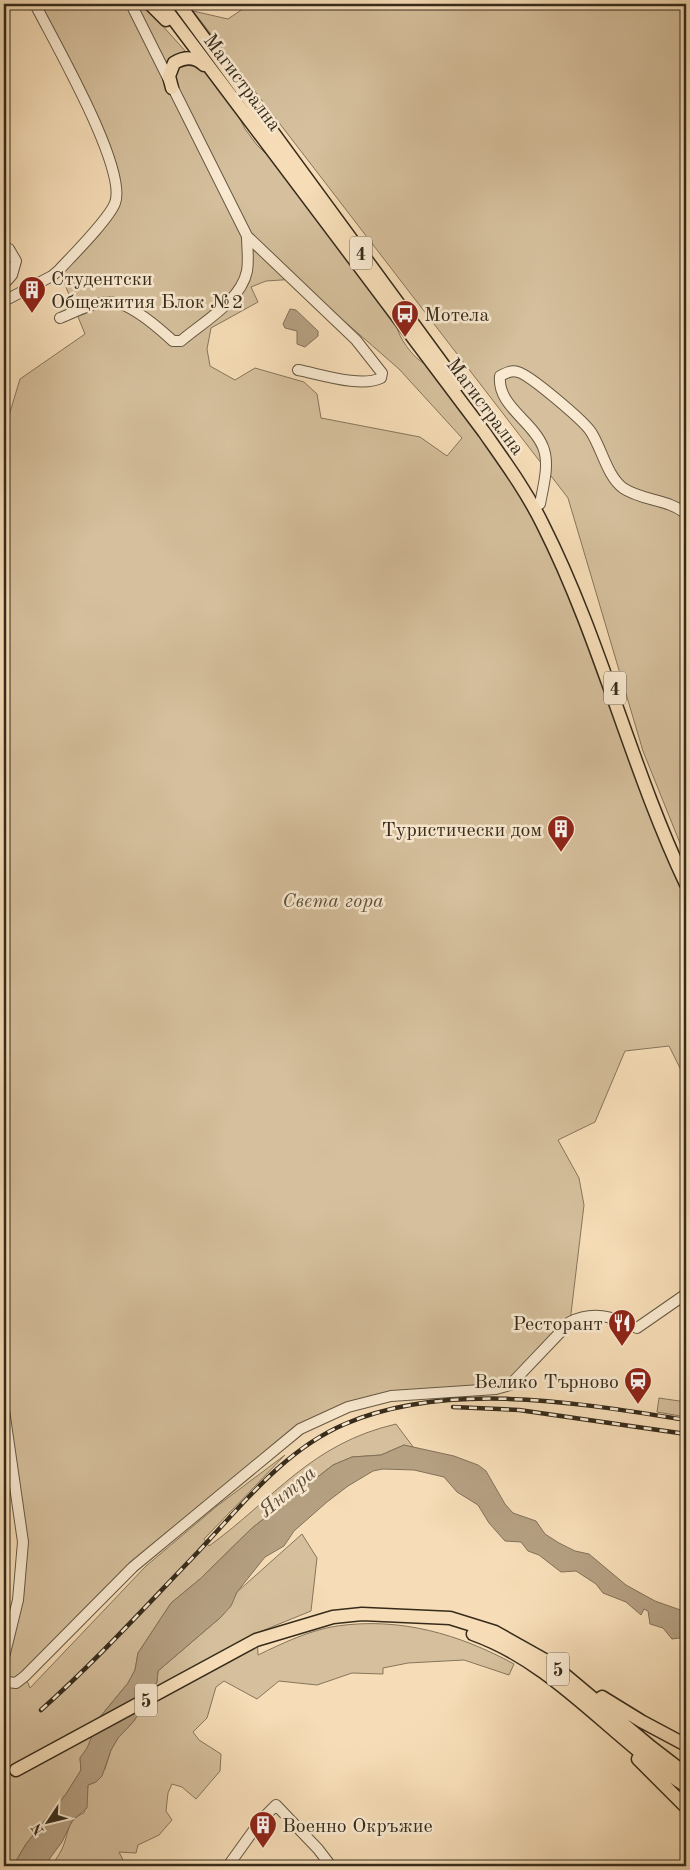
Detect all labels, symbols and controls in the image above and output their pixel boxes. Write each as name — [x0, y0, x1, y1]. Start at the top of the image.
street label: Магистрална — [199, 31, 284, 135]
road number: 4 — [350, 237, 372, 270]
place label: Студентски Общежития Блок №2 — [51, 270, 243, 313]
building icon: Студентски Общежития Блок №2 — [17, 275, 47, 314]
bus stop icon: Мотела — [390, 299, 420, 338]
place label: Мотела — [424, 306, 489, 326]
street label: Магистрална — [442, 355, 527, 459]
road number: 4 — [604, 671, 626, 704]
building icon: Туристически дом — [546, 814, 576, 853]
place label: Туристически дом — [382, 821, 542, 841]
park label: Света гора — [282, 892, 384, 912]
restaurant icon: Ресторант — [607, 1308, 637, 1347]
place label: Ресторант — [513, 1315, 603, 1335]
station icon: Велико Търново — [623, 1366, 653, 1405]
place label: Велико Търново — [474, 1373, 619, 1393]
water label: Янтра — [255, 1462, 320, 1522]
road number: 5 — [547, 1652, 569, 1686]
road number: 5 — [135, 1684, 157, 1716]
north arrow — [22, 1798, 72, 1848]
building icon: Военно Окръжие — [248, 1810, 278, 1849]
place label: Военно Окръжие — [282, 1817, 433, 1837]
text: N — [29, 1820, 47, 1837]

